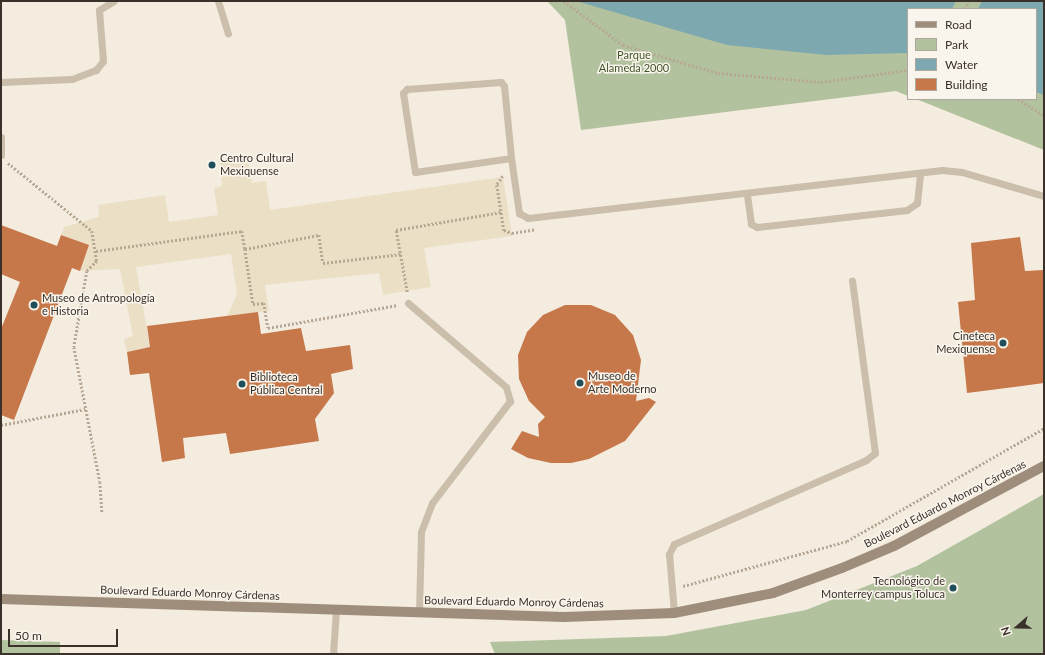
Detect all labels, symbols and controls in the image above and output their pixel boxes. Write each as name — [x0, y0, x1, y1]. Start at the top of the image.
legend — [907, 8, 1037, 100]
text: Road — [945, 17, 972, 32]
text: Park — [945, 37, 968, 52]
park label: Parque Alameda 2000 — [599, 49, 669, 75]
text: Water — [945, 57, 978, 72]
text: Building — [945, 77, 988, 92]
place label: Centro Cultural Mexiquense — [220, 152, 294, 178]
marker: Centro Cultural Mexiquense — [207, 160, 217, 170]
place label: Museo de Antropología e Historia — [42, 292, 155, 318]
marker: Museo de Antropología e Historia — [29, 300, 39, 310]
place label: Cineteca Mexiquense — [936, 330, 995, 356]
marker: Cineteca Mexiquense — [998, 338, 1008, 348]
place label: Museo de Arte Moderno — [588, 370, 657, 396]
place label: Biblioteca Pública Central — [250, 371, 323, 397]
marker: Museo de Arte Moderno — [575, 378, 585, 388]
marker: Biblioteca Pública Central — [237, 379, 247, 389]
street label: Boulevard Eduardo Monroy Cárdenas — [862, 457, 1028, 551]
place label: Tecnológico de Monterrey campus Toluca — [821, 575, 945, 601]
street label: Boulevard Eduardo Monroy Cárdenas — [100, 583, 280, 603]
marker: Tecnológico de Monterrey campus Toluca — [948, 583, 958, 593]
street label: Boulevard Eduardo Monroy Cárdenas — [424, 594, 604, 610]
north arrow — [997, 607, 1037, 647]
scale bar — [10, 621, 120, 647]
text: N — [998, 625, 1013, 637]
text: 50 m — [15, 628, 42, 643]

